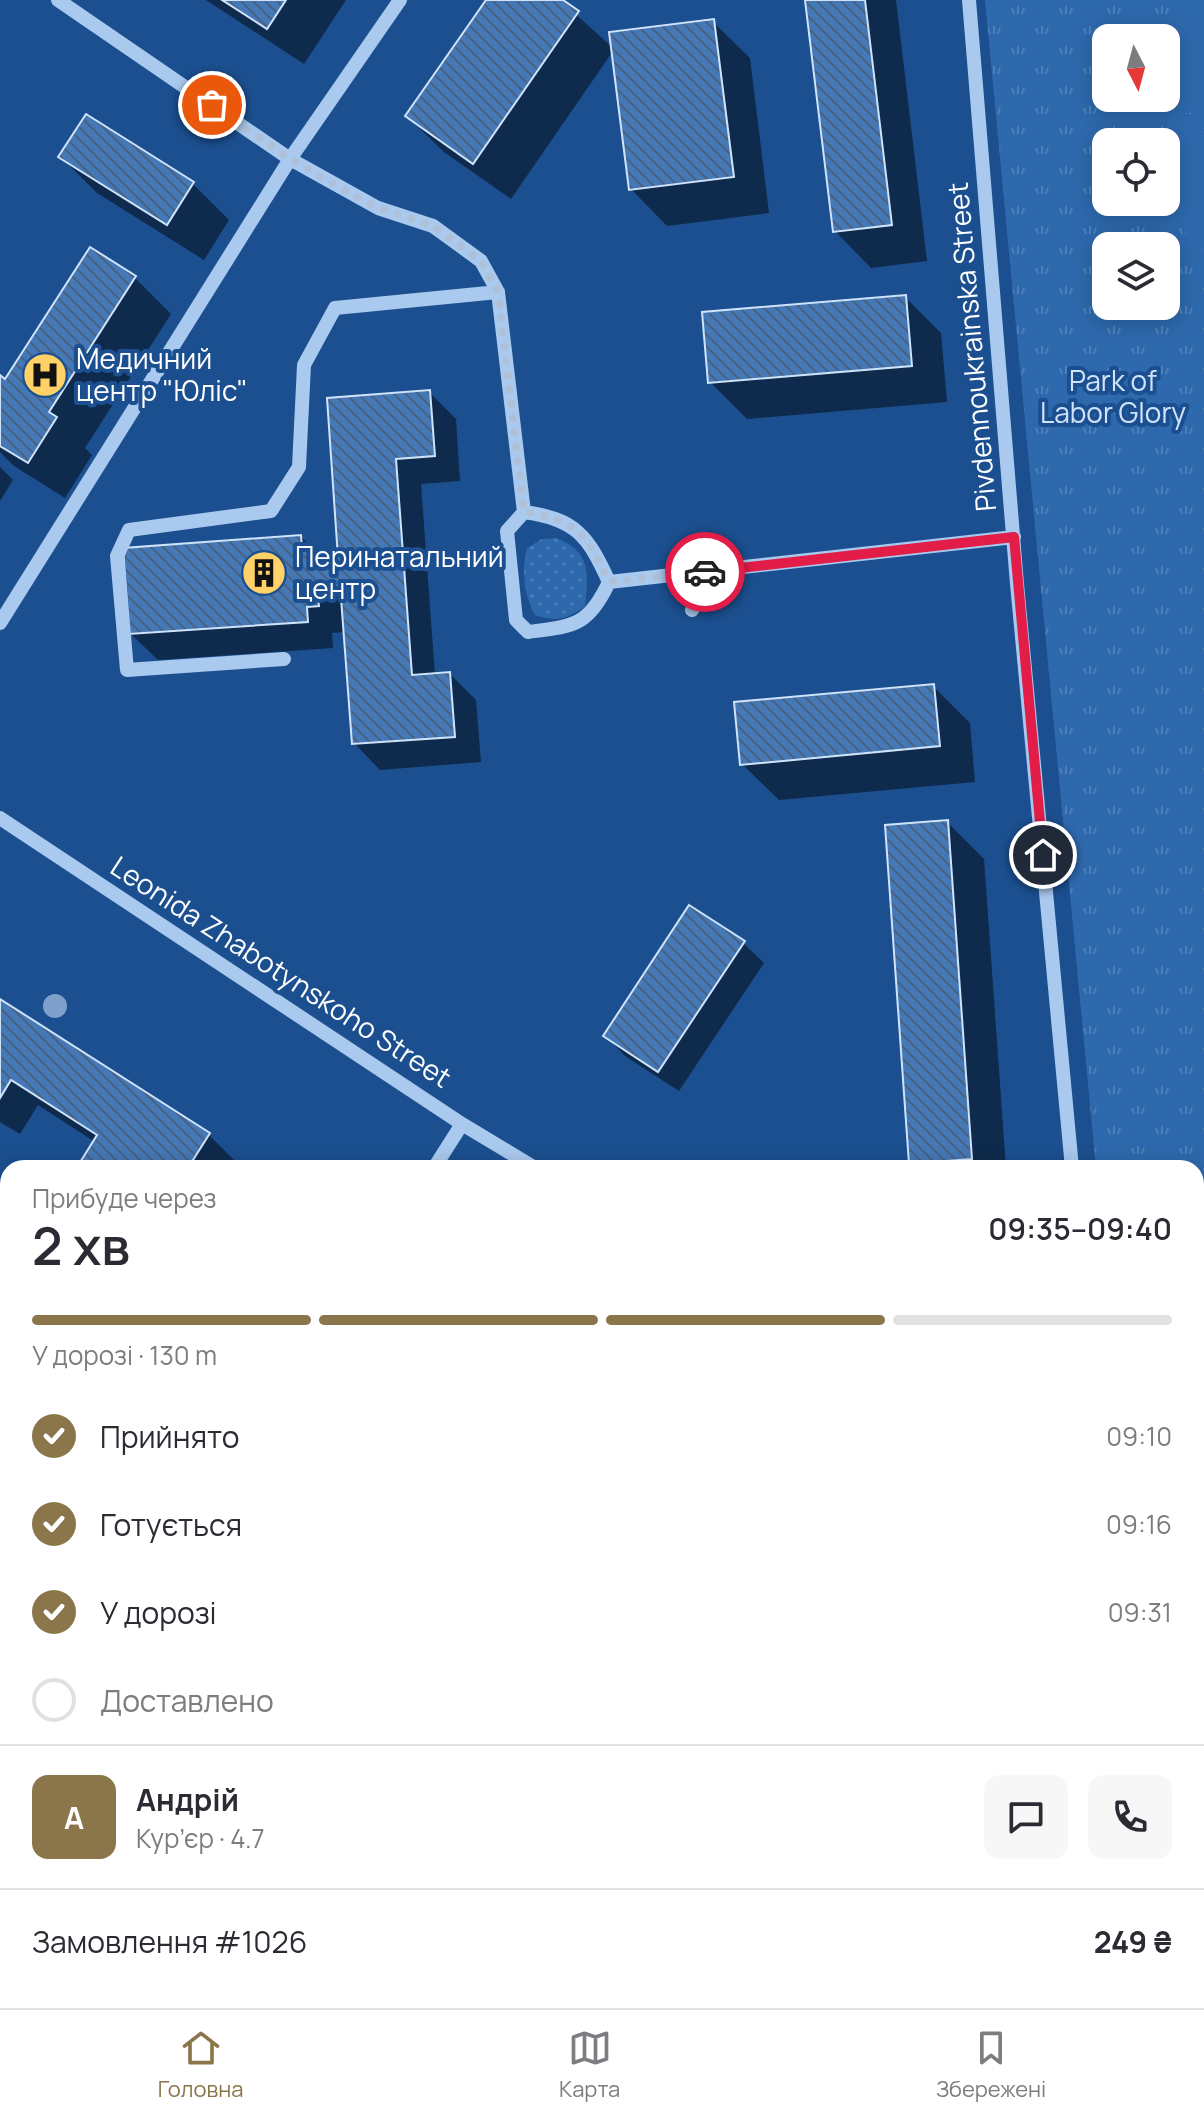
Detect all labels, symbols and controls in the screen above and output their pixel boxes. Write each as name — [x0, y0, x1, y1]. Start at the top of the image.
north arrow — [1092, 24, 1180, 112]
map controls — [1092, 24, 1180, 320]
pin — [178, 71, 246, 139]
icon: bag — [190, 83, 234, 127]
button: locate — [1092, 128, 1180, 216]
street label: Pivdennoukrainska Street — [938, 181, 1004, 513]
button: layers — [1092, 232, 1180, 320]
place label: Медичний центр "Юліс" — [76, 339, 248, 409]
hospital icon: Медичний центр "Юліс" — [21, 351, 69, 399]
park label: Park of Labor Glory — [1040, 361, 1186, 431]
courier — [665, 532, 745, 612]
place label: Перинатальний центр — [295, 537, 504, 607]
building icon: Перинатальний центр — [240, 549, 288, 597]
icon: car — [683, 550, 727, 594]
pin — [1009, 821, 1077, 889]
icon: home — [1021, 833, 1065, 877]
street label: Leonida Zhabotynskoho Street — [104, 847, 459, 1096]
text: Прибуде через — [32, 1180, 217, 1216]
text: 09:35–09:40 — [988, 1208, 1172, 1249]
text: 2 хв — [32, 1210, 130, 1281]
text: У дорозі · 130 m — [32, 1337, 217, 1373]
icon: check — [32, 1414, 76, 1458]
text: Прийнято — [100, 1416, 240, 1457]
text: 09:10 — [1106, 1418, 1172, 1454]
icon: check — [32, 1502, 76, 1546]
text: Готується — [100, 1504, 242, 1545]
text: 09:16 — [1106, 1506, 1172, 1542]
icon: check — [32, 1590, 76, 1634]
text: У дорозі — [100, 1592, 217, 1633]
text: 09:31 — [1108, 1594, 1172, 1630]
text: Доставлено — [100, 1680, 274, 1721]
button: chat — [984, 1775, 1068, 1859]
button: phone — [1088, 1775, 1172, 1859]
text: Андрій — [136, 1779, 239, 1820]
text: А — [64, 1797, 84, 1838]
text: Кур’єр · 4.7 — [136, 1820, 265, 1856]
text: Замовлення #1026 — [32, 1921, 307, 1962]
text: 249 ₴ — [1094, 1921, 1172, 1962]
tab: Головна — [158, 2026, 243, 2104]
tab: Карта — [559, 2026, 620, 2104]
tab: Збережені — [936, 2026, 1046, 2104]

